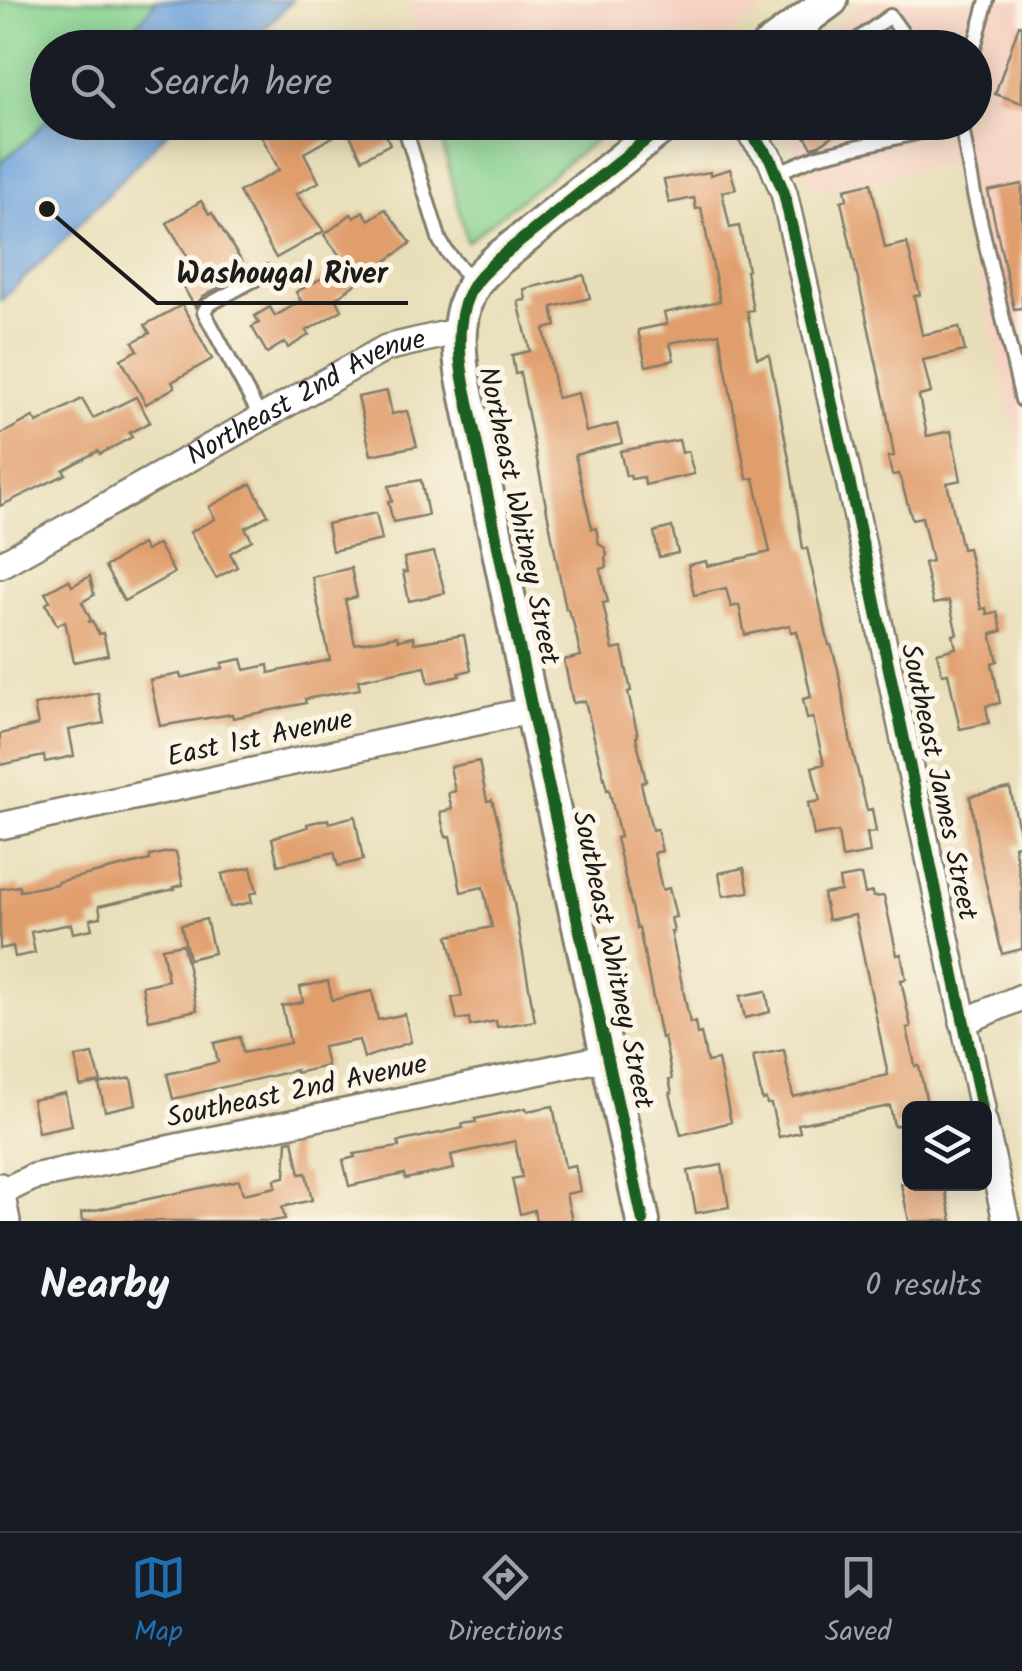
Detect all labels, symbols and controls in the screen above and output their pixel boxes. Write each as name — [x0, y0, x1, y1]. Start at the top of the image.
search box — [30, 30, 992, 140]
text: Search here — [145, 55, 332, 115]
icon: search — [65, 58, 120, 113]
callout: Washougal River — [157, 243, 408, 303]
text: Washougal River — [176, 251, 389, 299]
street label: Northeast 2nd Avenue — [178, 317, 430, 478]
street label: Northeast Whitney Street — [464, 363, 572, 670]
street label: Southeast James Street — [887, 639, 990, 926]
street label: East 1st Avenue — [163, 697, 357, 781]
street label: Southeast Whitney Street — [558, 807, 666, 1114]
street label: Southeast 2nd Avenue — [163, 1042, 432, 1142]
map controls — [902, 1101, 992, 1191]
button: layers — [902, 1101, 992, 1191]
text: Nearby — [40, 1253, 169, 1320]
text: 0 results — [865, 1261, 982, 1312]
tab: Map — [131, 1550, 186, 1655]
tab: Directions — [447, 1550, 563, 1655]
tab: Saved — [825, 1550, 891, 1655]

